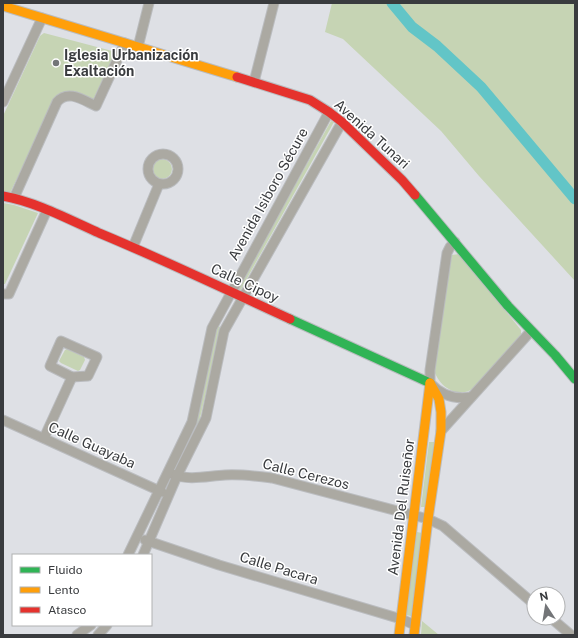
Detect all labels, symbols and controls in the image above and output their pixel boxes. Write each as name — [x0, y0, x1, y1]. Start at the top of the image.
place label: Iglesia Urbanización Exaltación — [64, 47, 199, 79]
marker: Iglesia Urbanización Exaltación — [51, 58, 61, 68]
street label: Avenida Tunari — [331, 96, 413, 172]
street label: Avenida Isiboro Sécure — [225, 125, 311, 263]
street label: Calle Cipoy — [208, 260, 282, 306]
street label: Calle Guayaba — [46, 419, 138, 471]
street label: Avenida Del Ruiseñor — [385, 438, 417, 576]
street label: Calle Cerezos — [261, 456, 351, 492]
street label: Calle Pacara — [238, 548, 320, 588]
legend — [12, 554, 152, 626]
text: Fluido — [48, 563, 83, 577]
text: Lento — [48, 583, 80, 597]
north arrow — [526, 586, 566, 626]
text: N — [538, 589, 549, 603]
text: Atasco — [48, 603, 87, 617]

